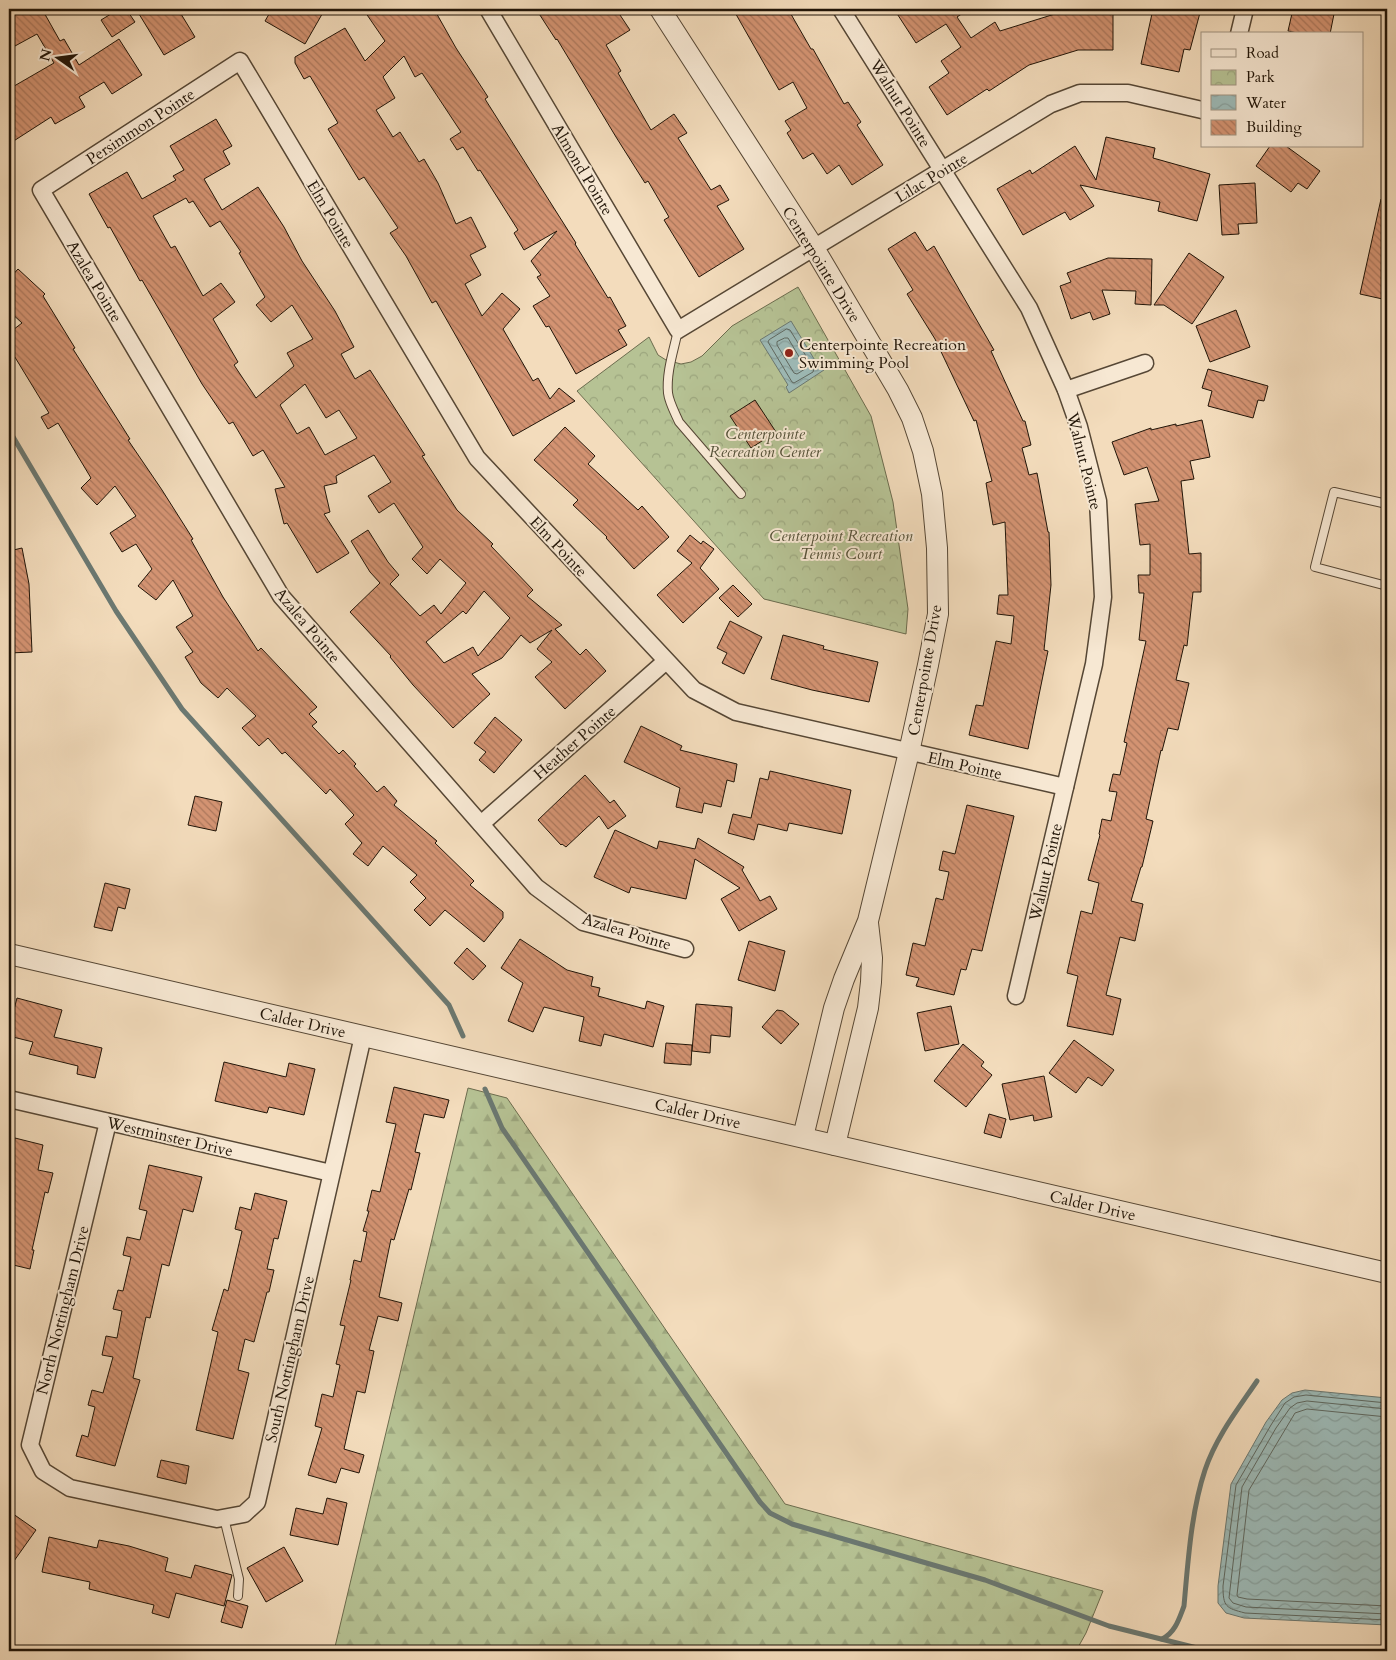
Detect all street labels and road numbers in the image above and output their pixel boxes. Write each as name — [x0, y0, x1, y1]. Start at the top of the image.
street label: Walnut Pointe — [864, 54, 936, 152]
street label: Persimmon Pointe — [82, 83, 199, 170]
street label: Almond Pointe — [546, 119, 618, 220]
street label: Lilac Pointe — [891, 148, 972, 208]
street label: Elm Pointe — [301, 176, 359, 253]
street label: Centerpointe Drive — [777, 202, 866, 327]
street label: Azalea Pointe — [61, 236, 127, 327]
street label: Walnut Pointe — [1061, 409, 1107, 512]
street label: Elm Pointe — [524, 511, 592, 582]
street label: Azalea Pointe — [269, 583, 345, 668]
street label: Centerpointe Drive — [903, 603, 947, 737]
street label: Heather Pointe — [529, 701, 621, 785]
street label: Elm Pointe — [925, 747, 1004, 785]
street label: Walnut Pointe — [1024, 821, 1068, 924]
street label: Azalea Pointe — [579, 908, 674, 956]
street label: Calder Drive — [258, 1002, 348, 1044]
street label: Calder Drive — [653, 1093, 743, 1135]
street label: Westminster Drive — [103, 1112, 235, 1162]
street label: Calder Drive — [1048, 1185, 1138, 1227]
street label: North Nottingham Drive — [31, 1223, 95, 1397]
street label: South Nottingham Drive — [260, 1274, 320, 1445]

